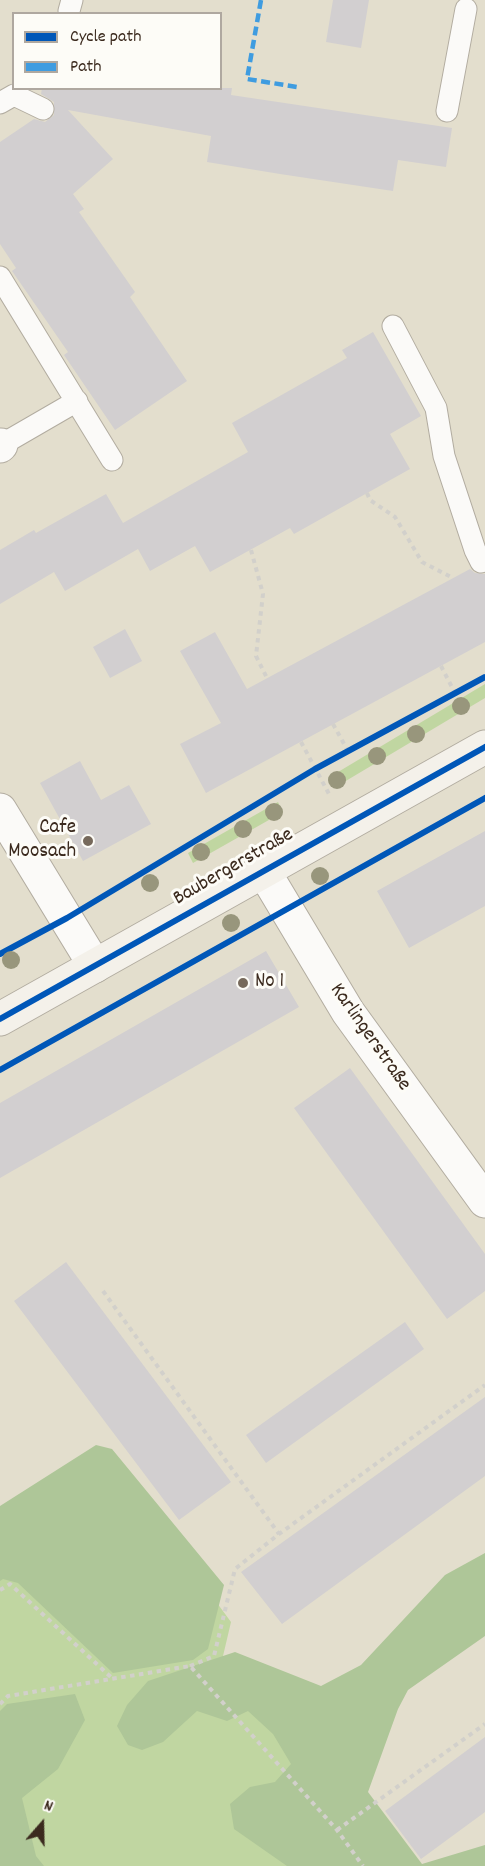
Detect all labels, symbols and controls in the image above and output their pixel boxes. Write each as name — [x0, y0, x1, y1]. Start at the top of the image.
legend — [12, 12, 222, 90]
text: Cycle path — [70, 25, 141, 50]
text: Path — [70, 55, 102, 80]
place label: Cafe Moosach — [8, 816, 76, 866]
street label: Baubergerstraße — [169, 823, 299, 913]
marker: Cafe Moosach — [81, 834, 95, 848]
place label: No 1 — [255, 970, 284, 996]
marker: No 1 — [236, 976, 250, 990]
street label: Karlingerstraße — [323, 979, 415, 1097]
north arrow — [12, 1794, 72, 1854]
text: N — [41, 1794, 56, 1819]

